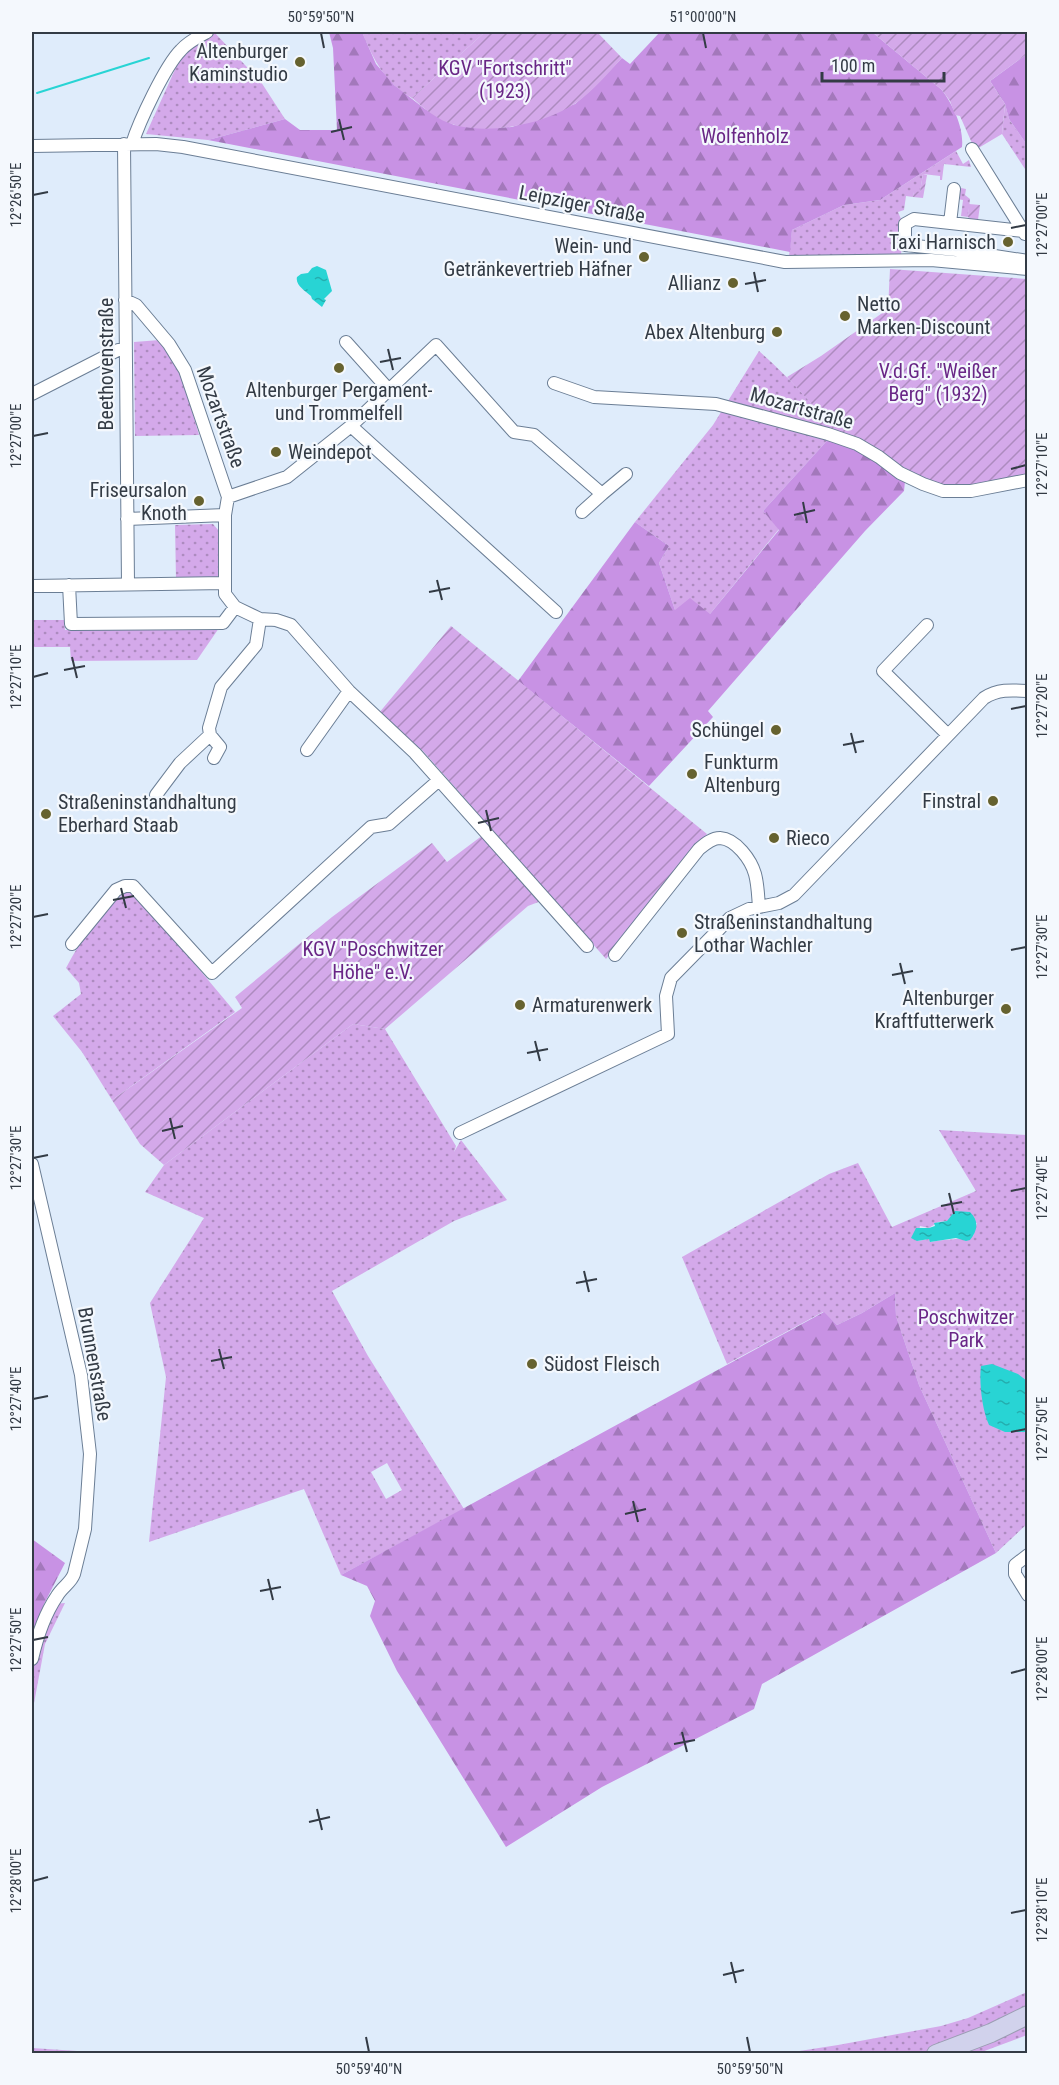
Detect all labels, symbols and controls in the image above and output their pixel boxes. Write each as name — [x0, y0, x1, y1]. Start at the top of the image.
text: 50°59'50"N — [288, 8, 354, 26]
text: 51°00'00"N — [670, 8, 736, 26]
place label: Altenburger Kaminstudio — [189, 39, 288, 86]
scale bar — [822, 45, 944, 83]
marker: Altenburger Kaminstudio — [293, 55, 307, 69]
text: 100 m — [831, 55, 875, 76]
park label: KGV "Fortschritt" (1923) — [438, 56, 572, 103]
park label: Wolfenholz — [701, 124, 789, 148]
text: 12°26'50"E — [7, 163, 25, 227]
street label: Leipziger Straße — [517, 180, 647, 228]
text: 12°27'00"E — [1033, 193, 1051, 257]
place label: Taxi Harnisch — [889, 230, 996, 254]
place label: Wein- und Getränkevertrieb Häfner — [444, 234, 632, 281]
marker: Taxi Harnisch — [1001, 235, 1015, 249]
marker: Wein- und Getränkevertrieb Häfner — [637, 250, 651, 264]
place label: Allianz — [668, 271, 721, 295]
marker: Allianz — [726, 276, 740, 290]
place label: Netto Marken-Discount — [857, 292, 990, 339]
street label: Beethovenstraße — [94, 298, 118, 430]
marker: Netto Marken-Discount — [838, 309, 852, 323]
place label: Abex Altenburg — [644, 320, 765, 344]
marker: Abex Altenburg — [770, 325, 784, 339]
park label: V.d.Gf. "Weißer Berg" (1932) — [879, 359, 997, 406]
marker: Altenburger Pergament- und Trommelfell — [332, 361, 346, 375]
street label: Mozartstraße — [192, 363, 250, 471]
place label: Altenburger Pergament- und Trommelfell — [245, 378, 433, 425]
street label: Mozartstraße — [748, 382, 856, 434]
text: 12°27'00"E — [7, 404, 25, 468]
text: 12°27'10"E — [1033, 433, 1051, 497]
place label: Weindepot — [288, 440, 372, 464]
marker: Weindepot — [269, 445, 283, 459]
place label: Friseursalon Knoth — [90, 478, 187, 525]
marker: Friseursalon Knoth — [192, 494, 206, 508]
text: 12°27'10"E — [7, 645, 25, 709]
text: 12°27'20"E — [1033, 674, 1051, 738]
place label: Schüngel — [692, 718, 764, 742]
marker: Schüngel — [769, 723, 783, 737]
place label: Funkturm Altenburg — [704, 750, 780, 797]
marker: Funkturm Altenburg — [685, 767, 699, 781]
place label: Finstral — [922, 789, 981, 813]
place label: Straßeninstandhaltung Eberhard Staab — [58, 790, 237, 837]
marker: Finstral — [986, 794, 1000, 808]
marker: Straßeninstandhaltung Eberhard Staab — [39, 807, 53, 821]
place label: Rieco — [786, 826, 830, 850]
marker: Rieco — [767, 831, 781, 845]
text: 12°27'20"E — [7, 885, 25, 949]
place label: Straßeninstandhaltung Lothar Wachler — [694, 910, 873, 957]
text: 12°27'30"E — [1033, 915, 1051, 979]
marker: Straßeninstandhaltung Lothar Wachler — [675, 926, 689, 940]
park label: KGV "Poschwitzer Höhe" e.V. — [302, 937, 444, 984]
place label: Altenburger Kraftfutterwerk — [875, 986, 994, 1033]
place label: Armaturenwerk — [532, 993, 652, 1017]
marker: Armaturenwerk — [513, 998, 527, 1012]
marker: Altenburger Kraftfutterwerk — [999, 1002, 1013, 1016]
text: 12°27'30"E — [7, 1126, 25, 1190]
text: 12°27'40"E — [1033, 1156, 1051, 1220]
street label: Brunnenstraße — [73, 1305, 117, 1423]
park label: Poschwitzer Park — [918, 1305, 1014, 1352]
place label: Südost Fleisch — [544, 1352, 660, 1376]
marker: Südost Fleisch — [525, 1357, 539, 1371]
text: 12°27'40"E — [7, 1367, 25, 1431]
text: 12°27'50"E — [1033, 1397, 1051, 1461]
text: 12°27'50"E — [7, 1608, 25, 1672]
text: 12°28'00"E — [1033, 1637, 1051, 1701]
text: 12°28'00"E — [7, 1849, 25, 1913]
text: 12°28'10"E — [1033, 1878, 1051, 1942]
text: 50°59'40"N — [336, 2060, 402, 2078]
text: 50°59'50"N — [717, 2060, 783, 2078]

